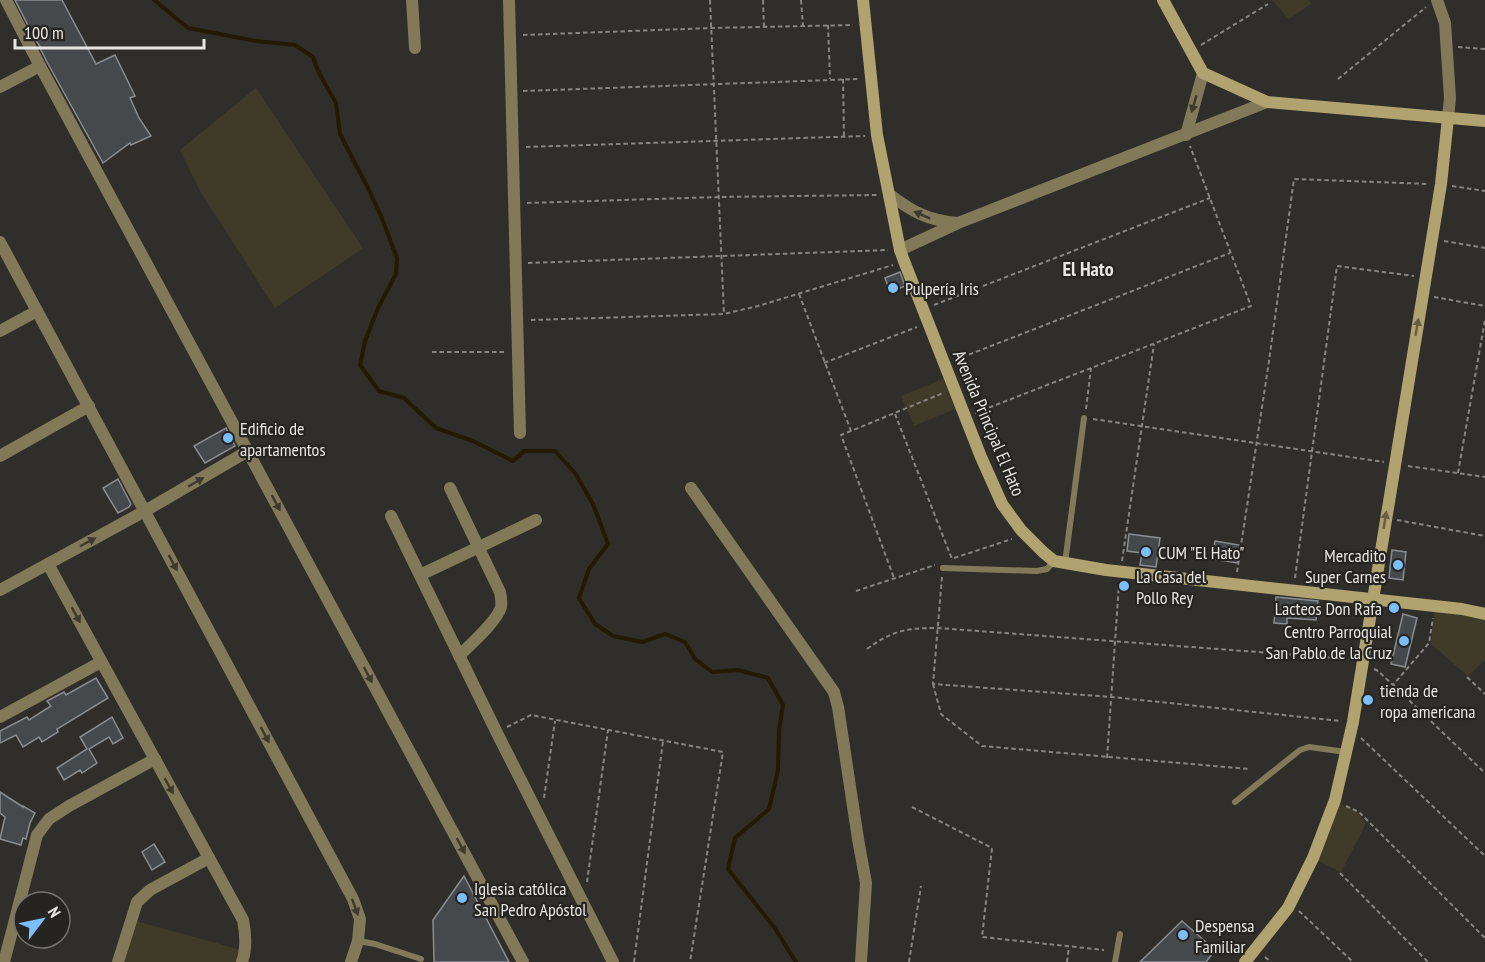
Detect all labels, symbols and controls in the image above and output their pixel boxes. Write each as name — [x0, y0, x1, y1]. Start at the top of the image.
scale bar — [15, 12, 204, 50]
text: 100 m — [24, 21, 64, 44]
one-way arrow — [1189, 95, 1199, 113]
one-way arrow — [913, 210, 930, 219]
district label: El Hato — [1062, 256, 1114, 282]
place label: Pulpería Iris — [905, 277, 979, 300]
marker: Pulpería Iris — [886, 281, 900, 295]
one-way arrow — [1413, 318, 1422, 337]
street label: Avenida Principal El Hato — [948, 347, 1030, 499]
place label: Edificio de apartamentos — [240, 417, 325, 461]
marker: Edificio de apartamentos — [221, 431, 235, 445]
one-way arrow — [187, 477, 204, 487]
one-way arrow — [271, 495, 281, 512]
one-way arrow — [1381, 510, 1390, 529]
one-way arrow — [80, 537, 97, 547]
place label: CUM "El Hato" — [1158, 541, 1245, 564]
place label: Mercadito Super Carnes — [1305, 544, 1386, 588]
marker: CUM "El Hato" — [1139, 545, 1153, 559]
one-way arrow — [167, 554, 177, 572]
marker: Mercadito Super Carnes — [1391, 558, 1405, 572]
place label: La Casa del Pollo Rey — [1136, 565, 1207, 609]
marker: La Casa del Pollo Rey — [1117, 579, 1131, 593]
place label: Lacteos Don Rafa — [1275, 597, 1382, 620]
marker: Lacteos Don Rafa — [1387, 601, 1401, 615]
one-way arrow — [71, 607, 81, 624]
place label: Centro Parroquial San Pablo de la Cruz — [1265, 620, 1393, 664]
marker: Centro Parroquial San Pablo de la Cruz — [1397, 634, 1411, 648]
one-way arrow — [363, 666, 373, 683]
place label: tienda de ropa americana — [1380, 679, 1475, 723]
marker: tienda de ropa americana — [1361, 693, 1375, 707]
one-way arrow — [260, 727, 270, 744]
one-way arrow — [164, 778, 174, 795]
one-way arrow — [456, 838, 466, 855]
place label: Iglesia católica San Pedro Apóstol — [474, 877, 587, 921]
north arrow — [12, 890, 72, 950]
marker: Iglesia católica San Pedro Apóstol — [455, 891, 469, 905]
one-way arrow — [351, 899, 361, 917]
text: N — [44, 903, 65, 921]
place label: Despensa Familiar — [1195, 914, 1254, 958]
marker: Despensa Familiar — [1176, 928, 1190, 942]

